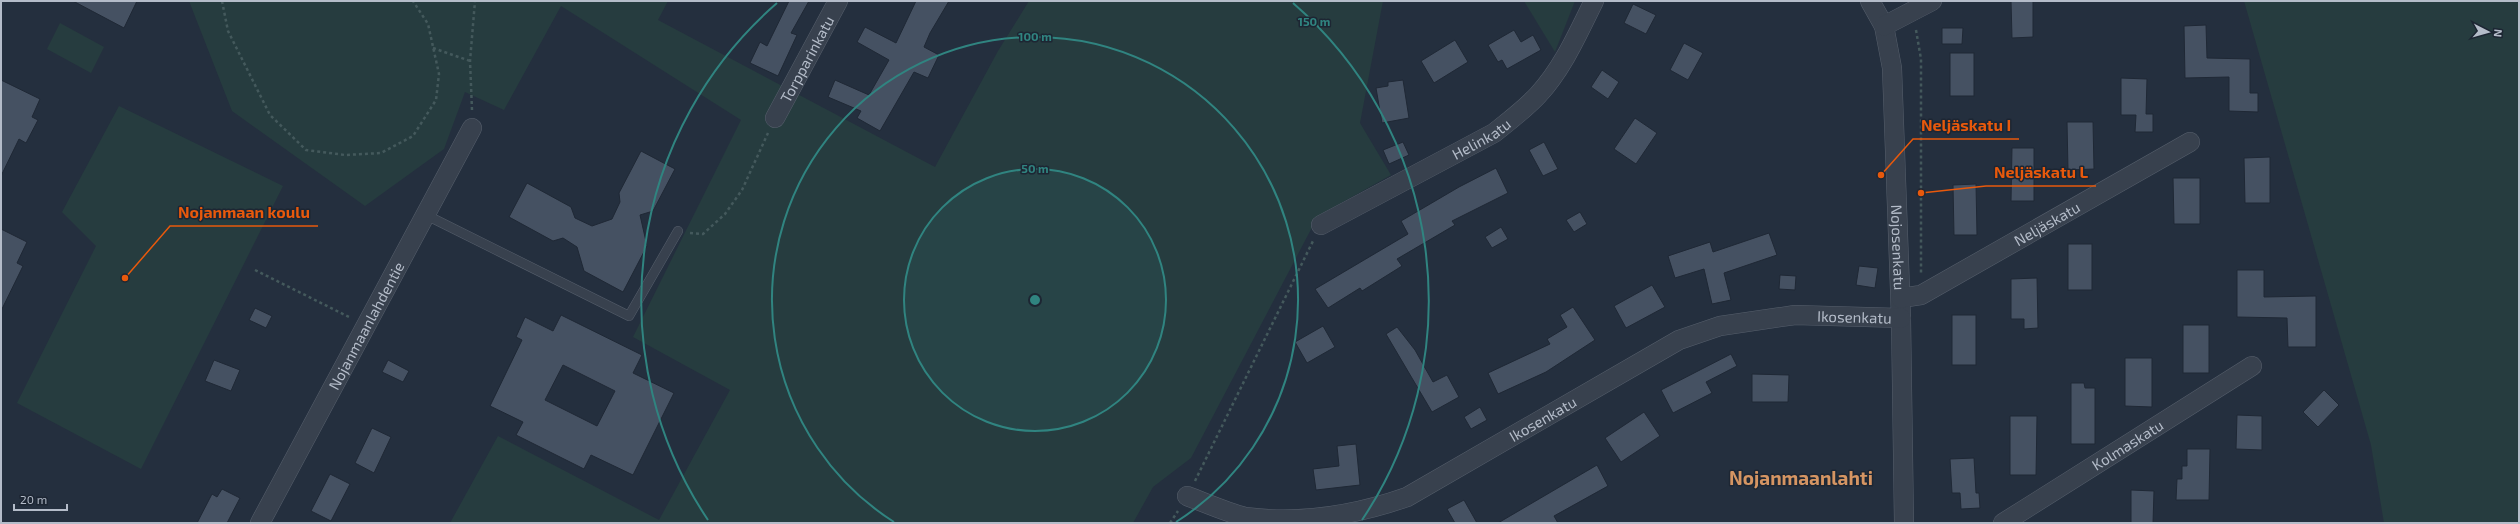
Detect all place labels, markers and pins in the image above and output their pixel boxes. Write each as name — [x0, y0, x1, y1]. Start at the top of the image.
callout: Neljäskatu I — [1913, 111, 2019, 139]
callout: Neljäskatu L — [1986, 158, 2096, 186]
callout: Nojanmaan koulu — [170, 198, 318, 226]
centre of rings — [1028, 293, 1042, 307]

